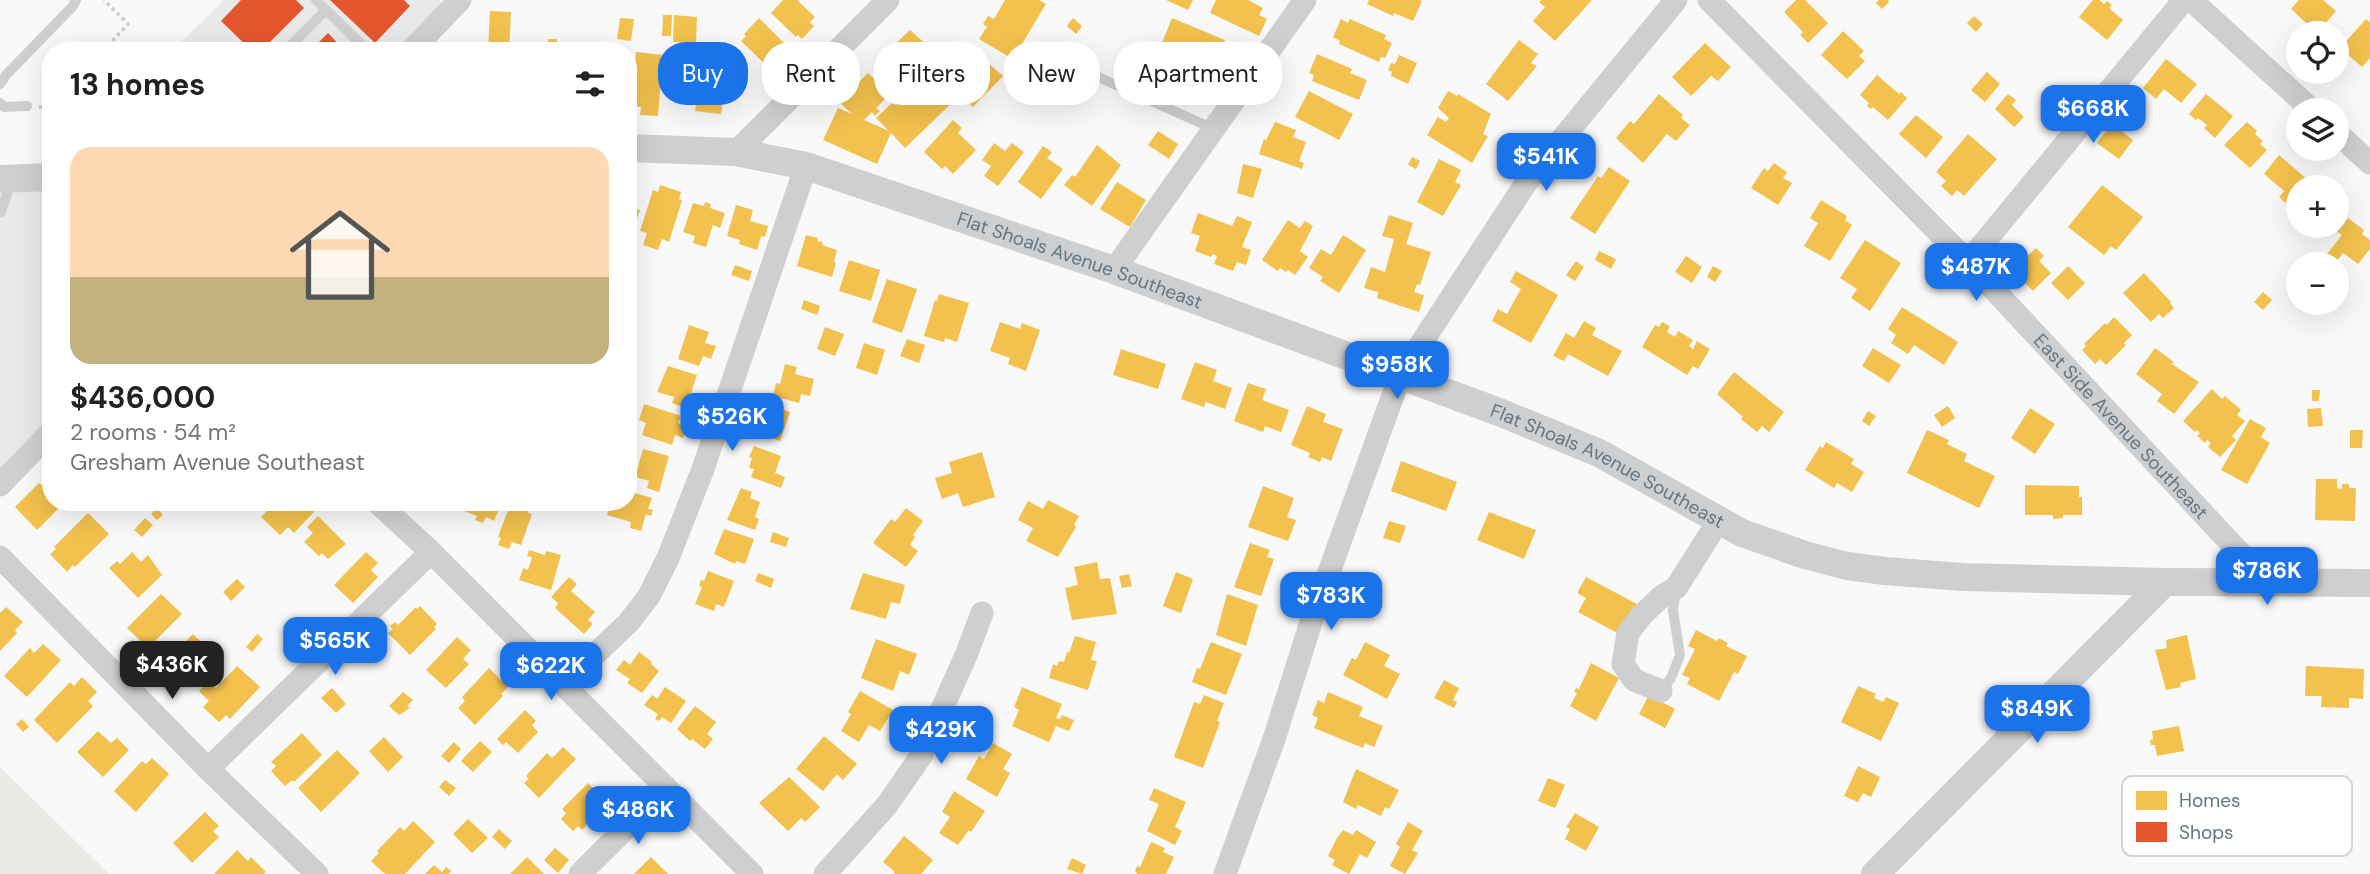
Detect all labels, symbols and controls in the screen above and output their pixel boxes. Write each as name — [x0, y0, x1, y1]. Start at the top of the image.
map controls — [2286, 21, 2349, 315]
button: locate — [2286, 21, 2349, 84]
chip: Buy — [658, 42, 748, 105]
chip: Rent — [762, 42, 860, 105]
chip: Filters — [874, 42, 990, 105]
chip: New — [1004, 42, 1100, 105]
chip: Apartment — [1114, 42, 1282, 105]
text: 13 homes — [70, 65, 205, 104]
icon: filters — [571, 65, 609, 103]
pin: $668K — [2044, 86, 2142, 145]
text: $668K — [2057, 93, 2129, 123]
button: layers — [2286, 98, 2349, 161]
pin: $541K — [1497, 134, 1595, 193]
text: $541K — [1513, 141, 1579, 171]
button: + — [2286, 175, 2349, 238]
icon: home — [277, 192, 403, 318]
street label: Flat Shoals Avenue Southeast — [954, 206, 1206, 315]
pin: $487K — [1927, 244, 2025, 303]
text: $487K — [1941, 251, 2011, 281]
button: − — [2286, 252, 2349, 315]
street label: East Side Avenue Southeast — [2028, 328, 2214, 524]
pin: $958K — [1348, 342, 1446, 401]
text: $958K — [1361, 349, 1433, 379]
text: $436,000 — [70, 378, 215, 417]
pin: $526K — [683, 393, 781, 453]
street label: Flat Shoals Avenue Southeast — [1487, 398, 1729, 534]
text: $526K — [697, 401, 767, 431]
text: 2 rooms · 54 m² — [70, 417, 236, 447]
text: Gresham Avenue Southeast — [70, 447, 365, 477]
pin: $786K — [2218, 548, 2316, 607]
text: $786K — [2232, 555, 2302, 585]
pin: $783K — [1282, 572, 1380, 632]
text: $783K — [1296, 580, 1366, 610]
pin: $565K — [286, 618, 384, 677]
text: $565K — [299, 625, 371, 655]
pin: $436K — [123, 642, 221, 701]
pin: $622K — [502, 642, 600, 702]
text: $436K — [136, 649, 208, 679]
text: $622K — [516, 650, 586, 680]
pin: $849K — [1988, 686, 2086, 745]
text: $849K — [2000, 693, 2074, 723]
pin: $429K — [892, 706, 990, 766]
text: $429K — [905, 714, 977, 744]
legend — [2122, 776, 2352, 856]
pin: $486K — [589, 786, 687, 846]
text: Homes — [2179, 788, 2240, 813]
text: $486K — [601, 794, 675, 824]
text: Shops — [2179, 820, 2234, 845]

